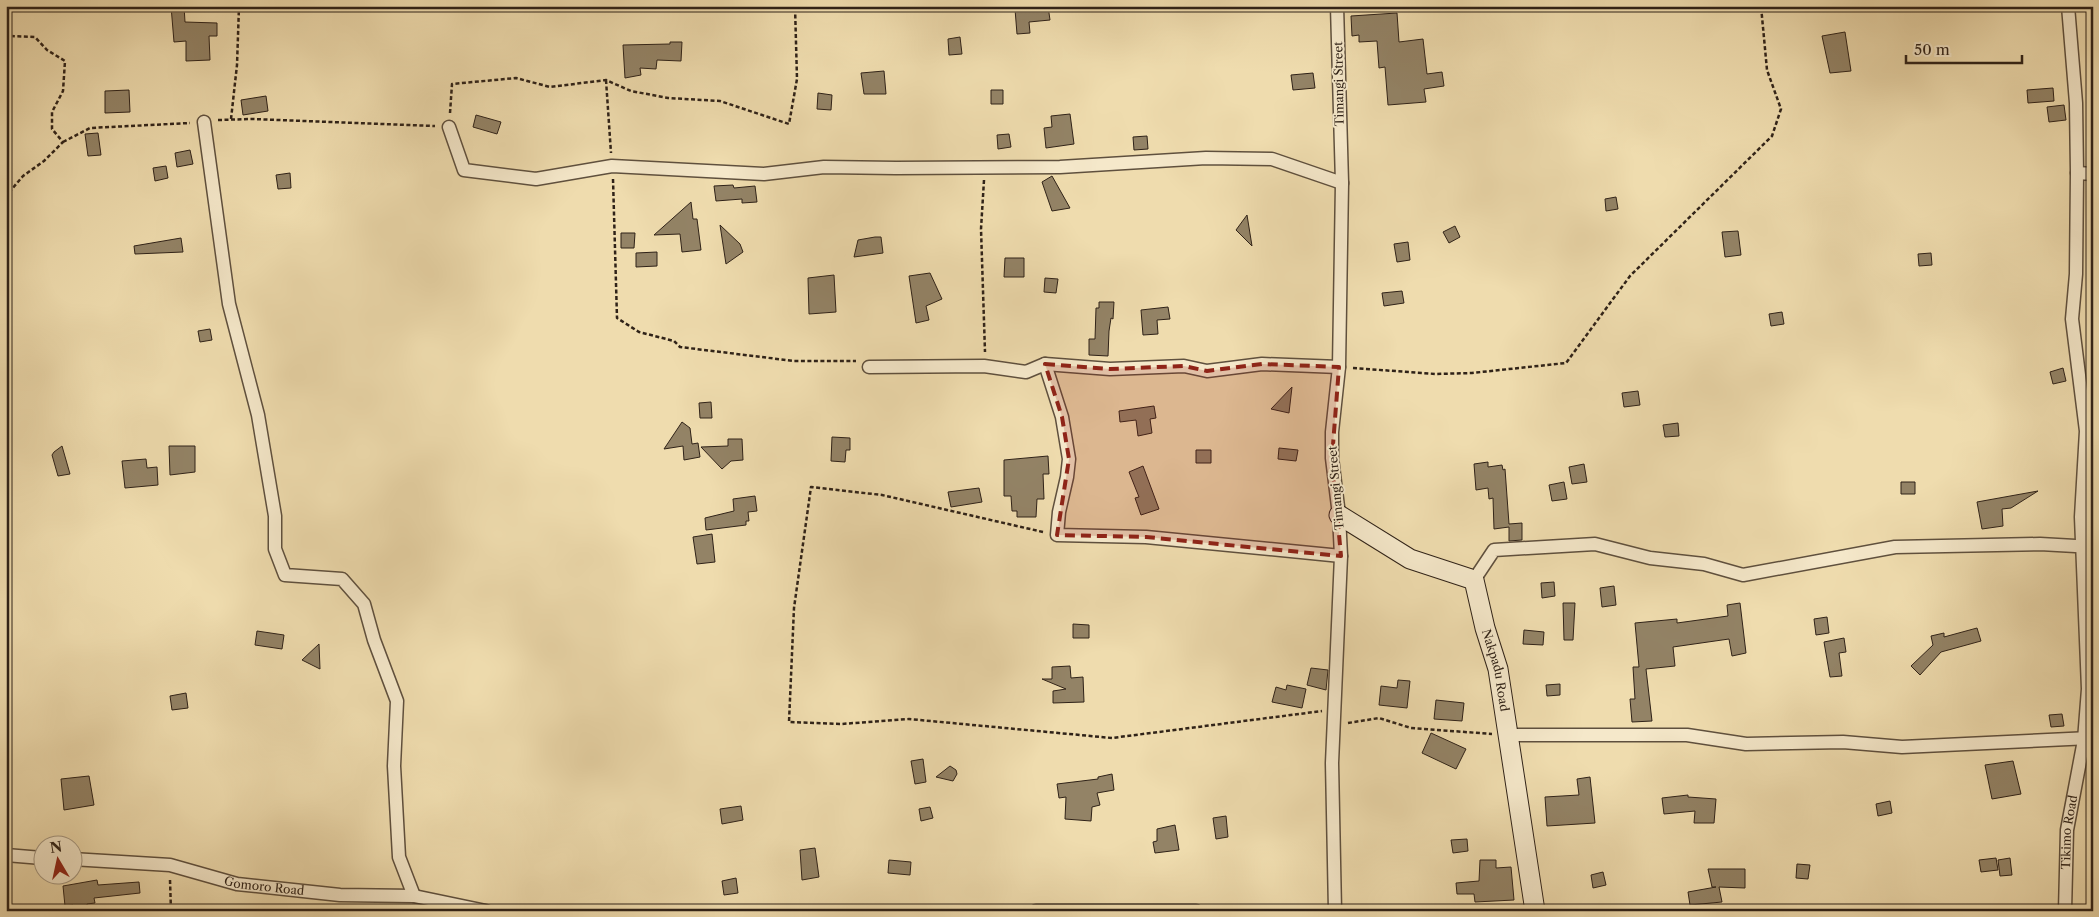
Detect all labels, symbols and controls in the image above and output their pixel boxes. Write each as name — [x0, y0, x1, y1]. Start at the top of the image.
scale bar — [1906, 32, 2023, 64]
text: 50 m — [1914, 40, 1950, 59]
street label: Timangi Street — [1330, 41, 1347, 126]
street label: Timangi Street — [1324, 444, 1347, 531]
street label: Nakpadu Road — [1479, 627, 1513, 713]
street label: Tikimo Road — [2058, 793, 2081, 869]
north arrow — [32, 834, 82, 884]
text: N — [49, 837, 63, 857]
street label: Gomoro Road — [222, 873, 306, 898]

